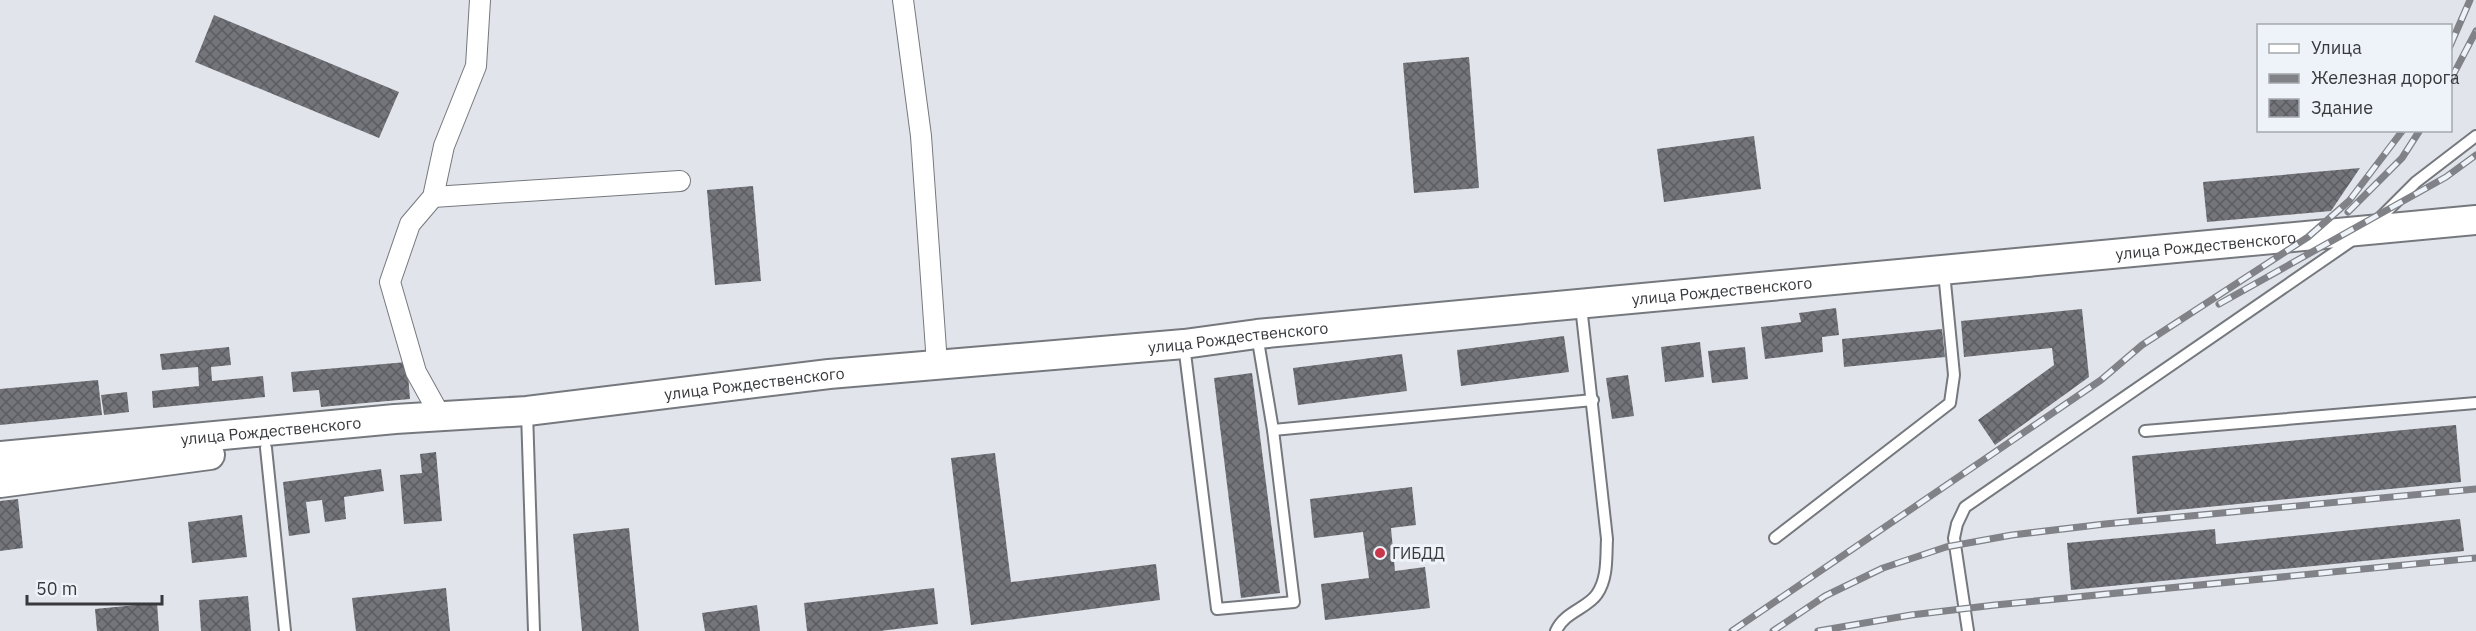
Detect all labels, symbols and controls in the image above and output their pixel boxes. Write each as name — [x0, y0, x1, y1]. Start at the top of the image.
legend — [2257, 24, 2452, 132]
text: Улица — [2311, 36, 2362, 59]
text: Железная дорога — [2311, 66, 2460, 89]
text: Здание — [2311, 96, 2373, 119]
street label: улица Рождественского — [2115, 227, 2297, 264]
street label: улица Рождественского — [1631, 272, 1813, 309]
street label: улица Рождественского — [1147, 317, 1329, 357]
street label: улица Рождественского — [663, 363, 845, 404]
street label: улица Рождественского — [180, 412, 362, 449]
place label: ГИБДД — [1392, 543, 1445, 563]
marker: ГИБДД — [1373, 546, 1387, 560]
scale bar — [27, 568, 162, 606]
text: 50 m — [36, 577, 78, 600]

